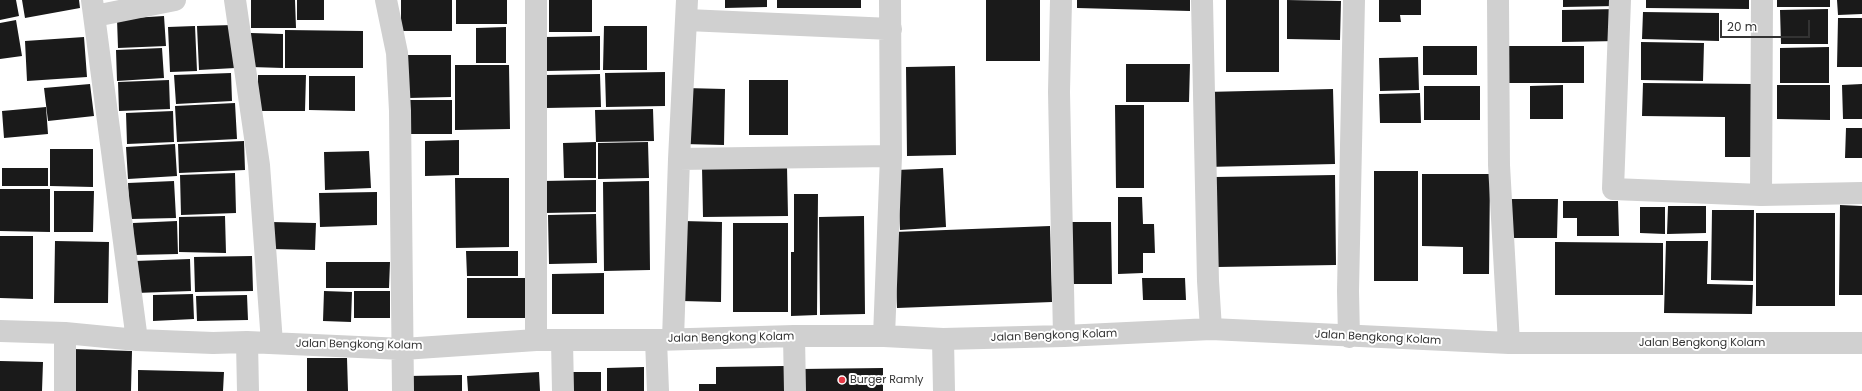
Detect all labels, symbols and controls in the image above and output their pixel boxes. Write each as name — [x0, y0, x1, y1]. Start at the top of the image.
scale bar — [1722, 12, 1812, 38]
text: 20 m — [1727, 18, 1757, 35]
street label: Jalan Bengkong Kolam — [990, 327, 1118, 345]
street label: Jalan Bengkong Kolam — [1314, 328, 1442, 348]
street label: Jalan Bengkong Kolam — [668, 330, 794, 346]
street label: Jalan Bengkong Kolam — [1639, 336, 1765, 350]
street label: Jalan Bengkong Kolam — [296, 337, 422, 353]
place label: Burger Ramly — [850, 373, 924, 387]
marker: Burger Ramly — [837, 375, 847, 385]

